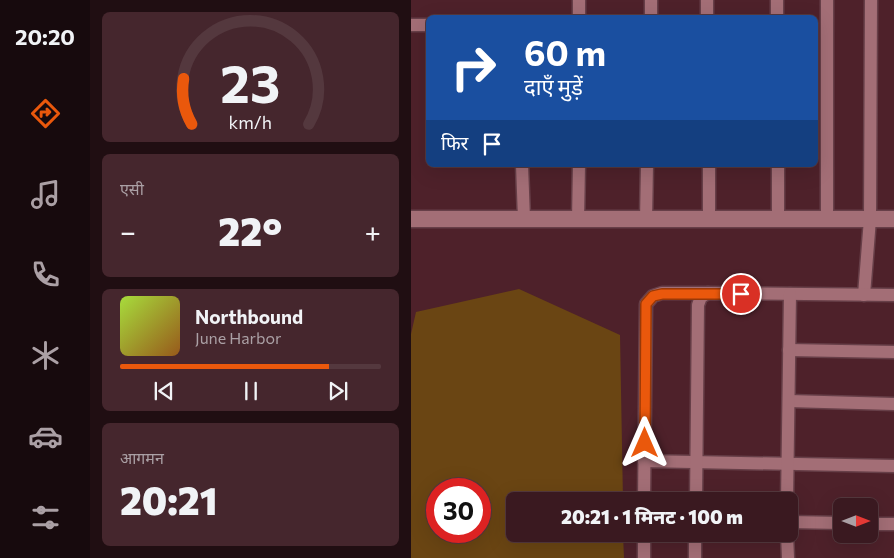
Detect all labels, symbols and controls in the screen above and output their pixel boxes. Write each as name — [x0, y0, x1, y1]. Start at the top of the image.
text: 20:20 — [15, 23, 75, 50]
text: 60 m — [524, 30, 606, 73]
icon: right — [441, 35, 506, 100]
text: 23 — [221, 50, 280, 114]
text: दाएँ मुड़ें — [524, 73, 583, 100]
icon: directions — [28, 96, 63, 131]
text: km/h — [229, 111, 272, 133]
icon: arrive — [478, 130, 506, 158]
text: फिर — [441, 131, 468, 154]
icon: music — [28, 177, 63, 212]
text: एसी — [120, 179, 144, 198]
text: 22° — [218, 207, 282, 254]
text: − — [120, 214, 136, 248]
text: + — [365, 214, 381, 248]
icon: phone — [28, 257, 63, 292]
pin — [720, 273, 762, 315]
icon: arrive — [727, 280, 755, 308]
text: Northbound — [195, 305, 303, 328]
text: June Harbor — [195, 328, 281, 347]
icon: climate — [28, 338, 63, 373]
icon: previous — [150, 377, 178, 405]
icon: pause — [237, 377, 265, 405]
icon: next — [324, 377, 352, 405]
position arrow — [618, 416, 670, 468]
icon: car — [28, 419, 63, 454]
text: आगमन — [120, 448, 164, 467]
text: 20:21 — [120, 476, 217, 523]
speed limit sign: 30 — [426, 478, 491, 543]
north arrow — [833, 498, 879, 542]
map controls — [833, 498, 878, 543]
icon: filters — [28, 500, 63, 535]
text: 20:21 · 1 मिनट · 100 m — [561, 505, 743, 528]

